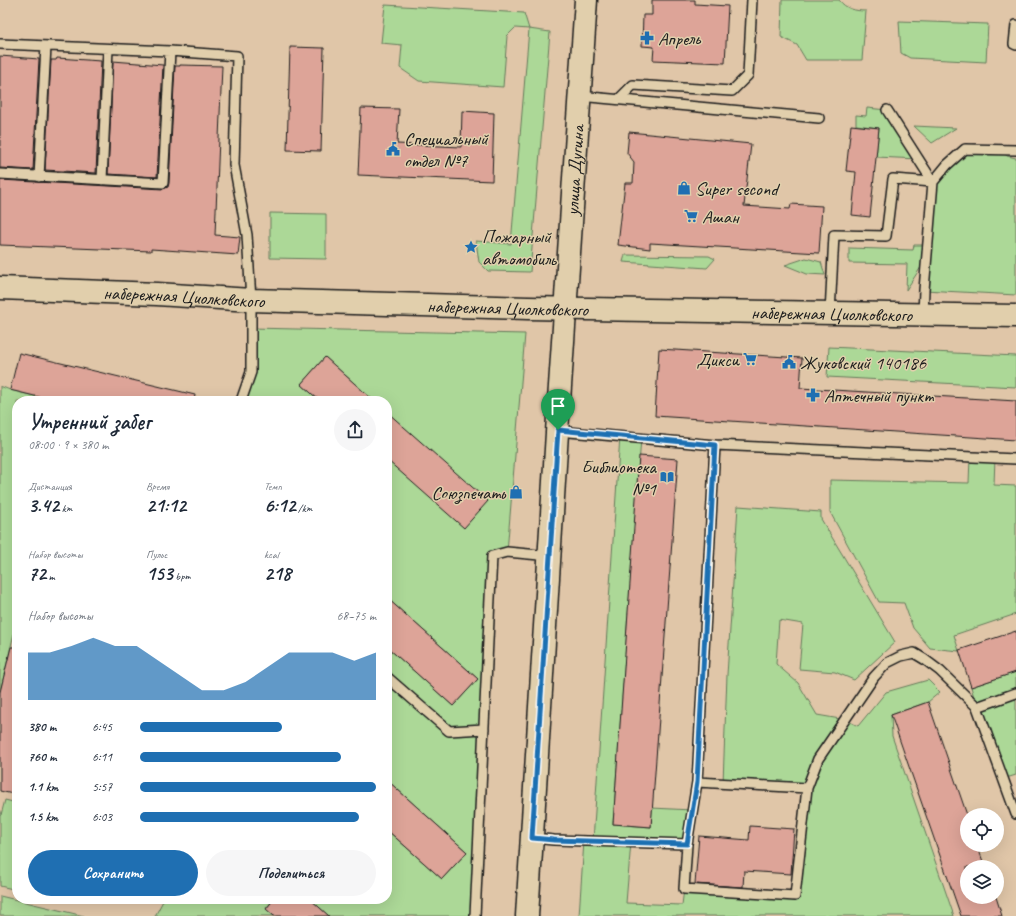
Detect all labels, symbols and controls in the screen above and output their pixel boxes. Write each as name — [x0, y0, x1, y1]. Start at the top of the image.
place label: Апрель — [658, 27, 702, 51]
pharmacy icon: Апрель — [639, 30, 655, 46]
street label: улица Дугина — [560, 122, 590, 217]
place label: Специальный отдел №7 — [404, 127, 489, 173]
public building icon: Специальный отдел №7 — [385, 141, 401, 157]
place label: Super second — [695, 177, 780, 201]
shop icon: Super second — [676, 180, 692, 196]
place label: Ашан — [702, 205, 740, 229]
supermarket icon: Ашан — [683, 208, 699, 224]
place label: Пожарный автомобиль — [482, 225, 557, 271]
place icon: Пожарный автомобиль — [463, 239, 479, 255]
street label: набережная Циолковского — [103, 281, 266, 313]
street label: набережная Циолковского — [427, 294, 590, 322]
street label: набережная Циолковского — [751, 301, 914, 327]
place label: Дикси — [696, 348, 741, 372]
supermarket icon: Дикси — [742, 351, 758, 367]
place label: Жуковский 140186 — [800, 351, 927, 375]
public building icon: Жуковский 140186 — [781, 354, 797, 370]
place label: Аптечный пункт — [824, 384, 934, 408]
pharmacy icon: Аптечный пункт — [805, 387, 821, 403]
pin — [541, 389, 575, 430]
icon: arrive — [547, 395, 569, 417]
text: Утренний забег — [28, 408, 151, 436]
button: share — [334, 409, 376, 451]
text: 08:00 · 9 × 380 m — [28, 437, 109, 453]
place label: Библиотека №1 — [581, 455, 657, 501]
library icon: Библиотека №1 — [659, 469, 675, 485]
text: Дистанция — [28, 479, 72, 493]
text: Время — [146, 479, 169, 493]
text: Темп — [264, 479, 282, 493]
place label: Союзпечать — [431, 481, 507, 505]
shop icon: Союзпечать — [508, 484, 524, 500]
text: 3.42 — [28, 493, 59, 518]
text: 21:12 — [146, 493, 186, 518]
text: 6:12 — [264, 493, 295, 518]
text: km — [59, 501, 72, 515]
text: /km — [295, 501, 312, 515]
text: Набор высоты — [28, 547, 83, 561]
text: Пульс — [146, 547, 167, 561]
text: kcal — [264, 547, 279, 561]
text: 72 — [28, 561, 46, 586]
text: 153 — [146, 561, 173, 586]
text: 218 — [264, 561, 291, 586]
text: m — [46, 569, 55, 583]
text: bpm — [173, 569, 190, 583]
text: Набор высоты — [28, 608, 93, 624]
text: 68–75 m — [336, 608, 376, 624]
text: 380 m — [28, 719, 56, 735]
text: 6:45 — [92, 719, 112, 735]
text: 760 m — [28, 749, 56, 765]
text: 6:11 — [92, 749, 112, 765]
text: 1.1 km — [28, 779, 58, 795]
text: 5:57 — [92, 779, 112, 795]
map controls — [960, 808, 1004, 904]
button: locate — [960, 808, 1004, 852]
text: 1.5 km — [28, 809, 58, 825]
text: 6:03 — [92, 809, 112, 825]
button: Сохранить — [28, 850, 198, 896]
button: Поделиться — [206, 850, 376, 896]
button: layers — [960, 860, 1004, 904]

